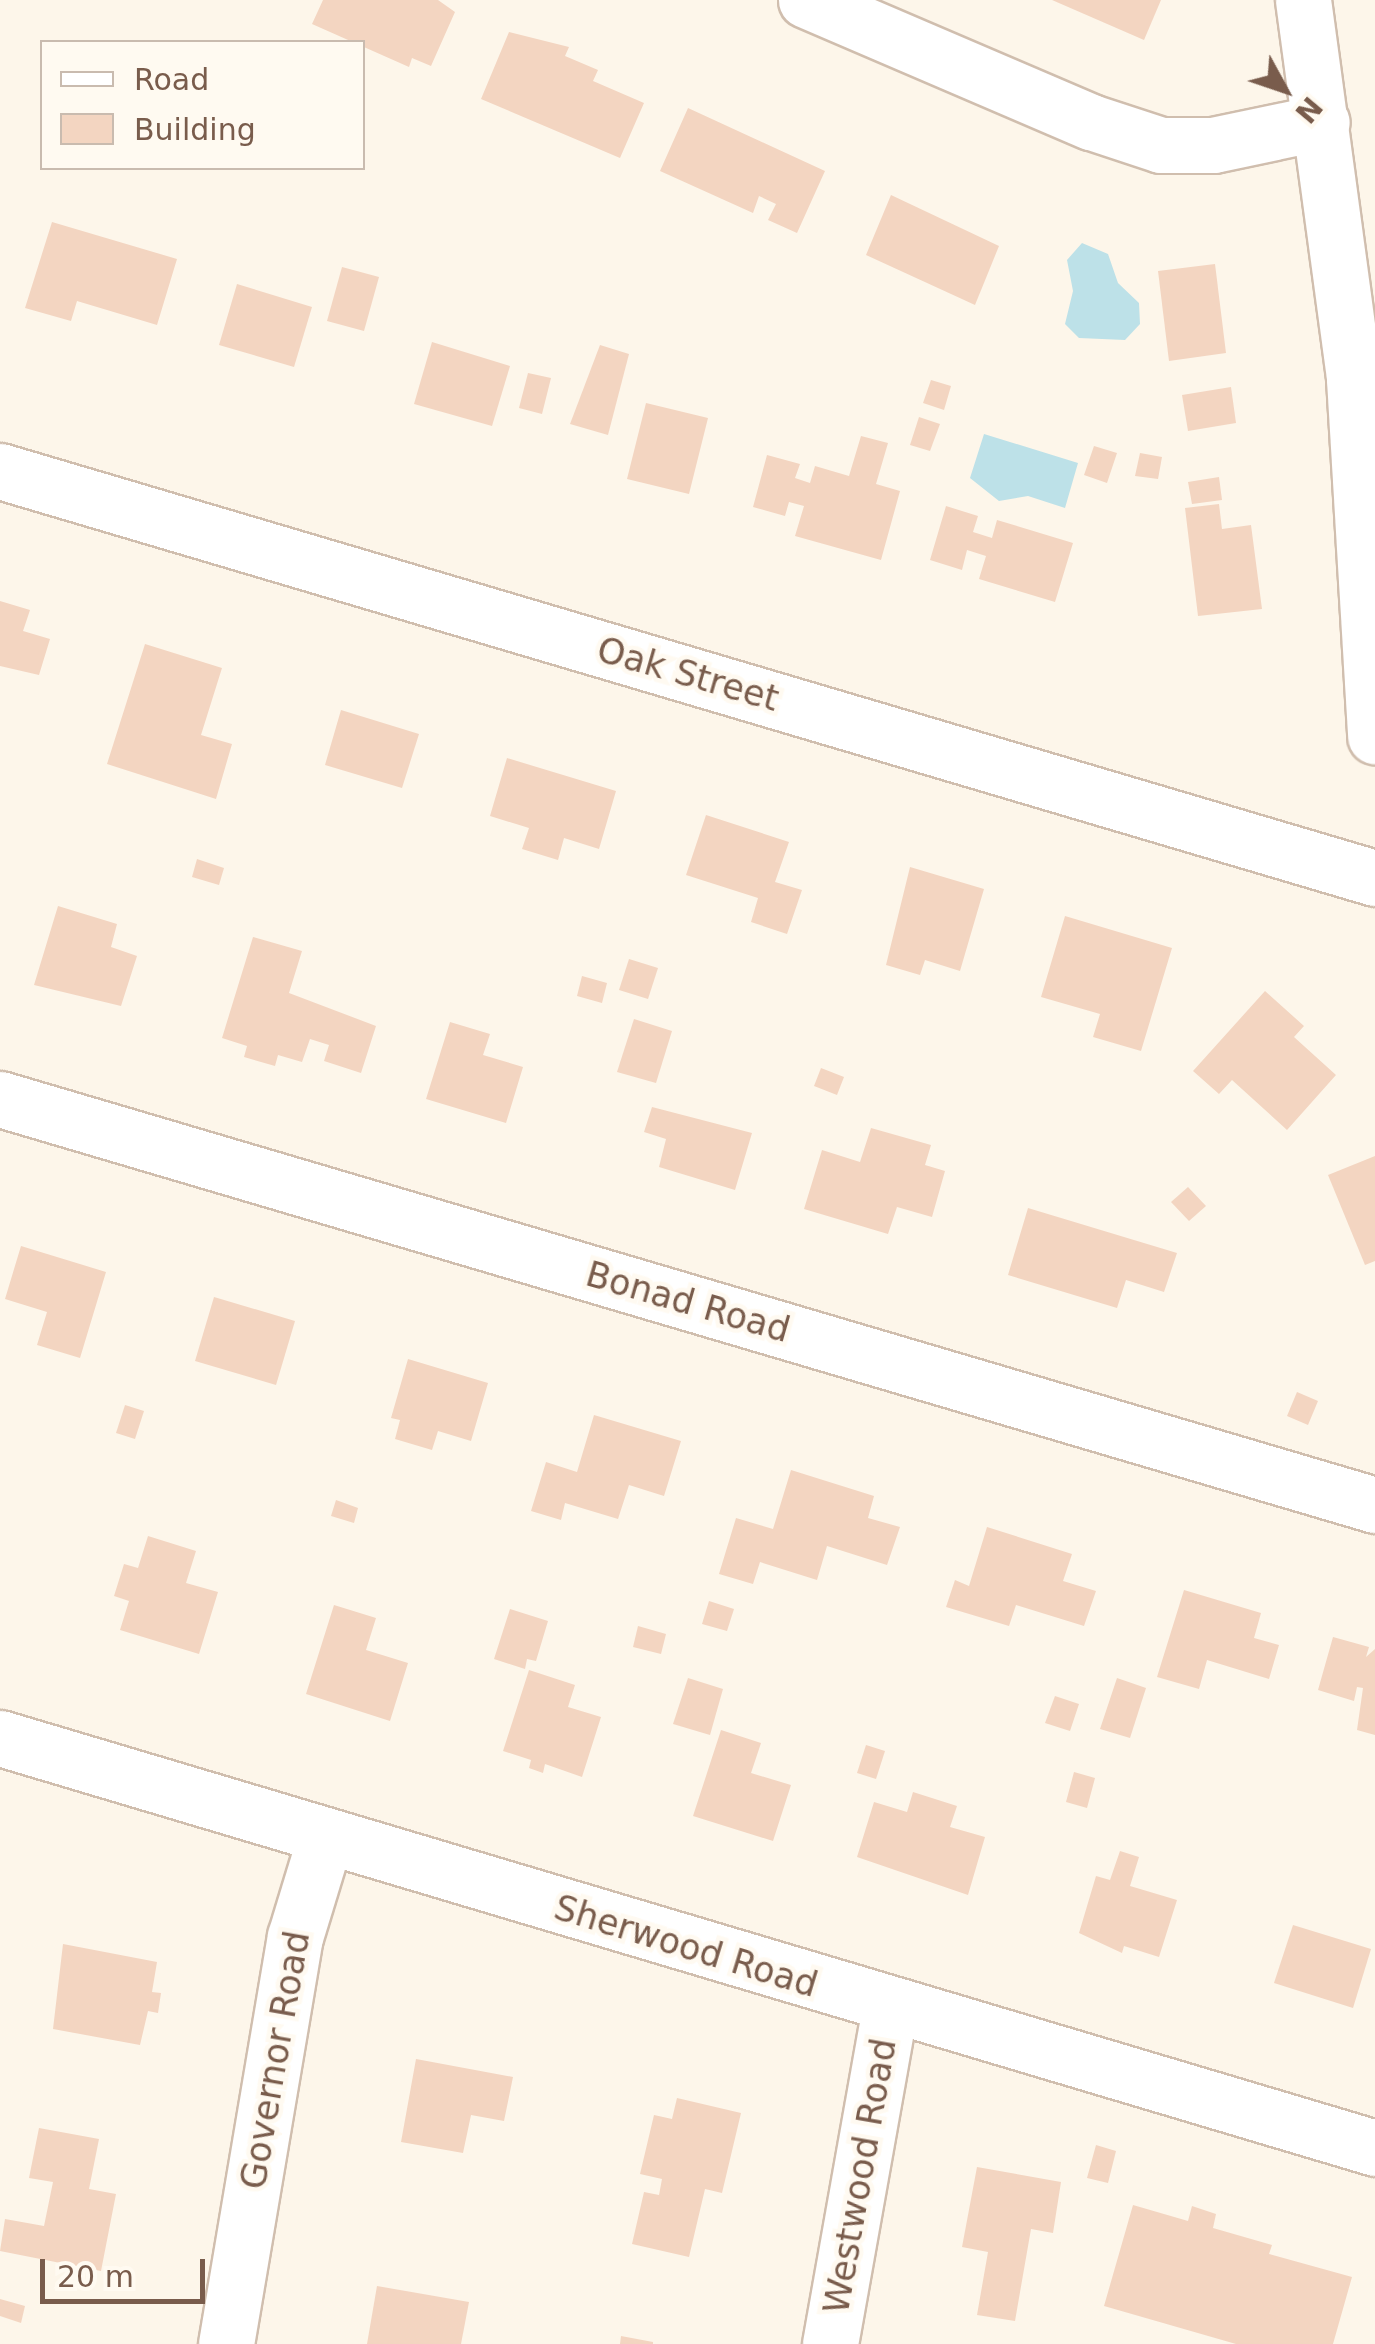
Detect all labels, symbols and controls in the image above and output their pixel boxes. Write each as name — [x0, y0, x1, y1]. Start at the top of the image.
legend — [40, 40, 365, 170]
north arrow — [1235, 40, 1335, 140]
text: Road — [134, 62, 209, 97]
text: N — [1288, 90, 1329, 129]
text: Building — [134, 112, 256, 147]
street label: Oak Street — [592, 628, 784, 720]
street label: Bonad Road — [581, 1253, 795, 1351]
street label: Sherwood Road — [549, 1886, 823, 2006]
street label: Governor Road — [232, 1928, 318, 2192]
street label: Westwood Road — [815, 2035, 905, 2317]
scale bar — [45, 2239, 210, 2301]
text: 20 m — [57, 2259, 134, 2294]

